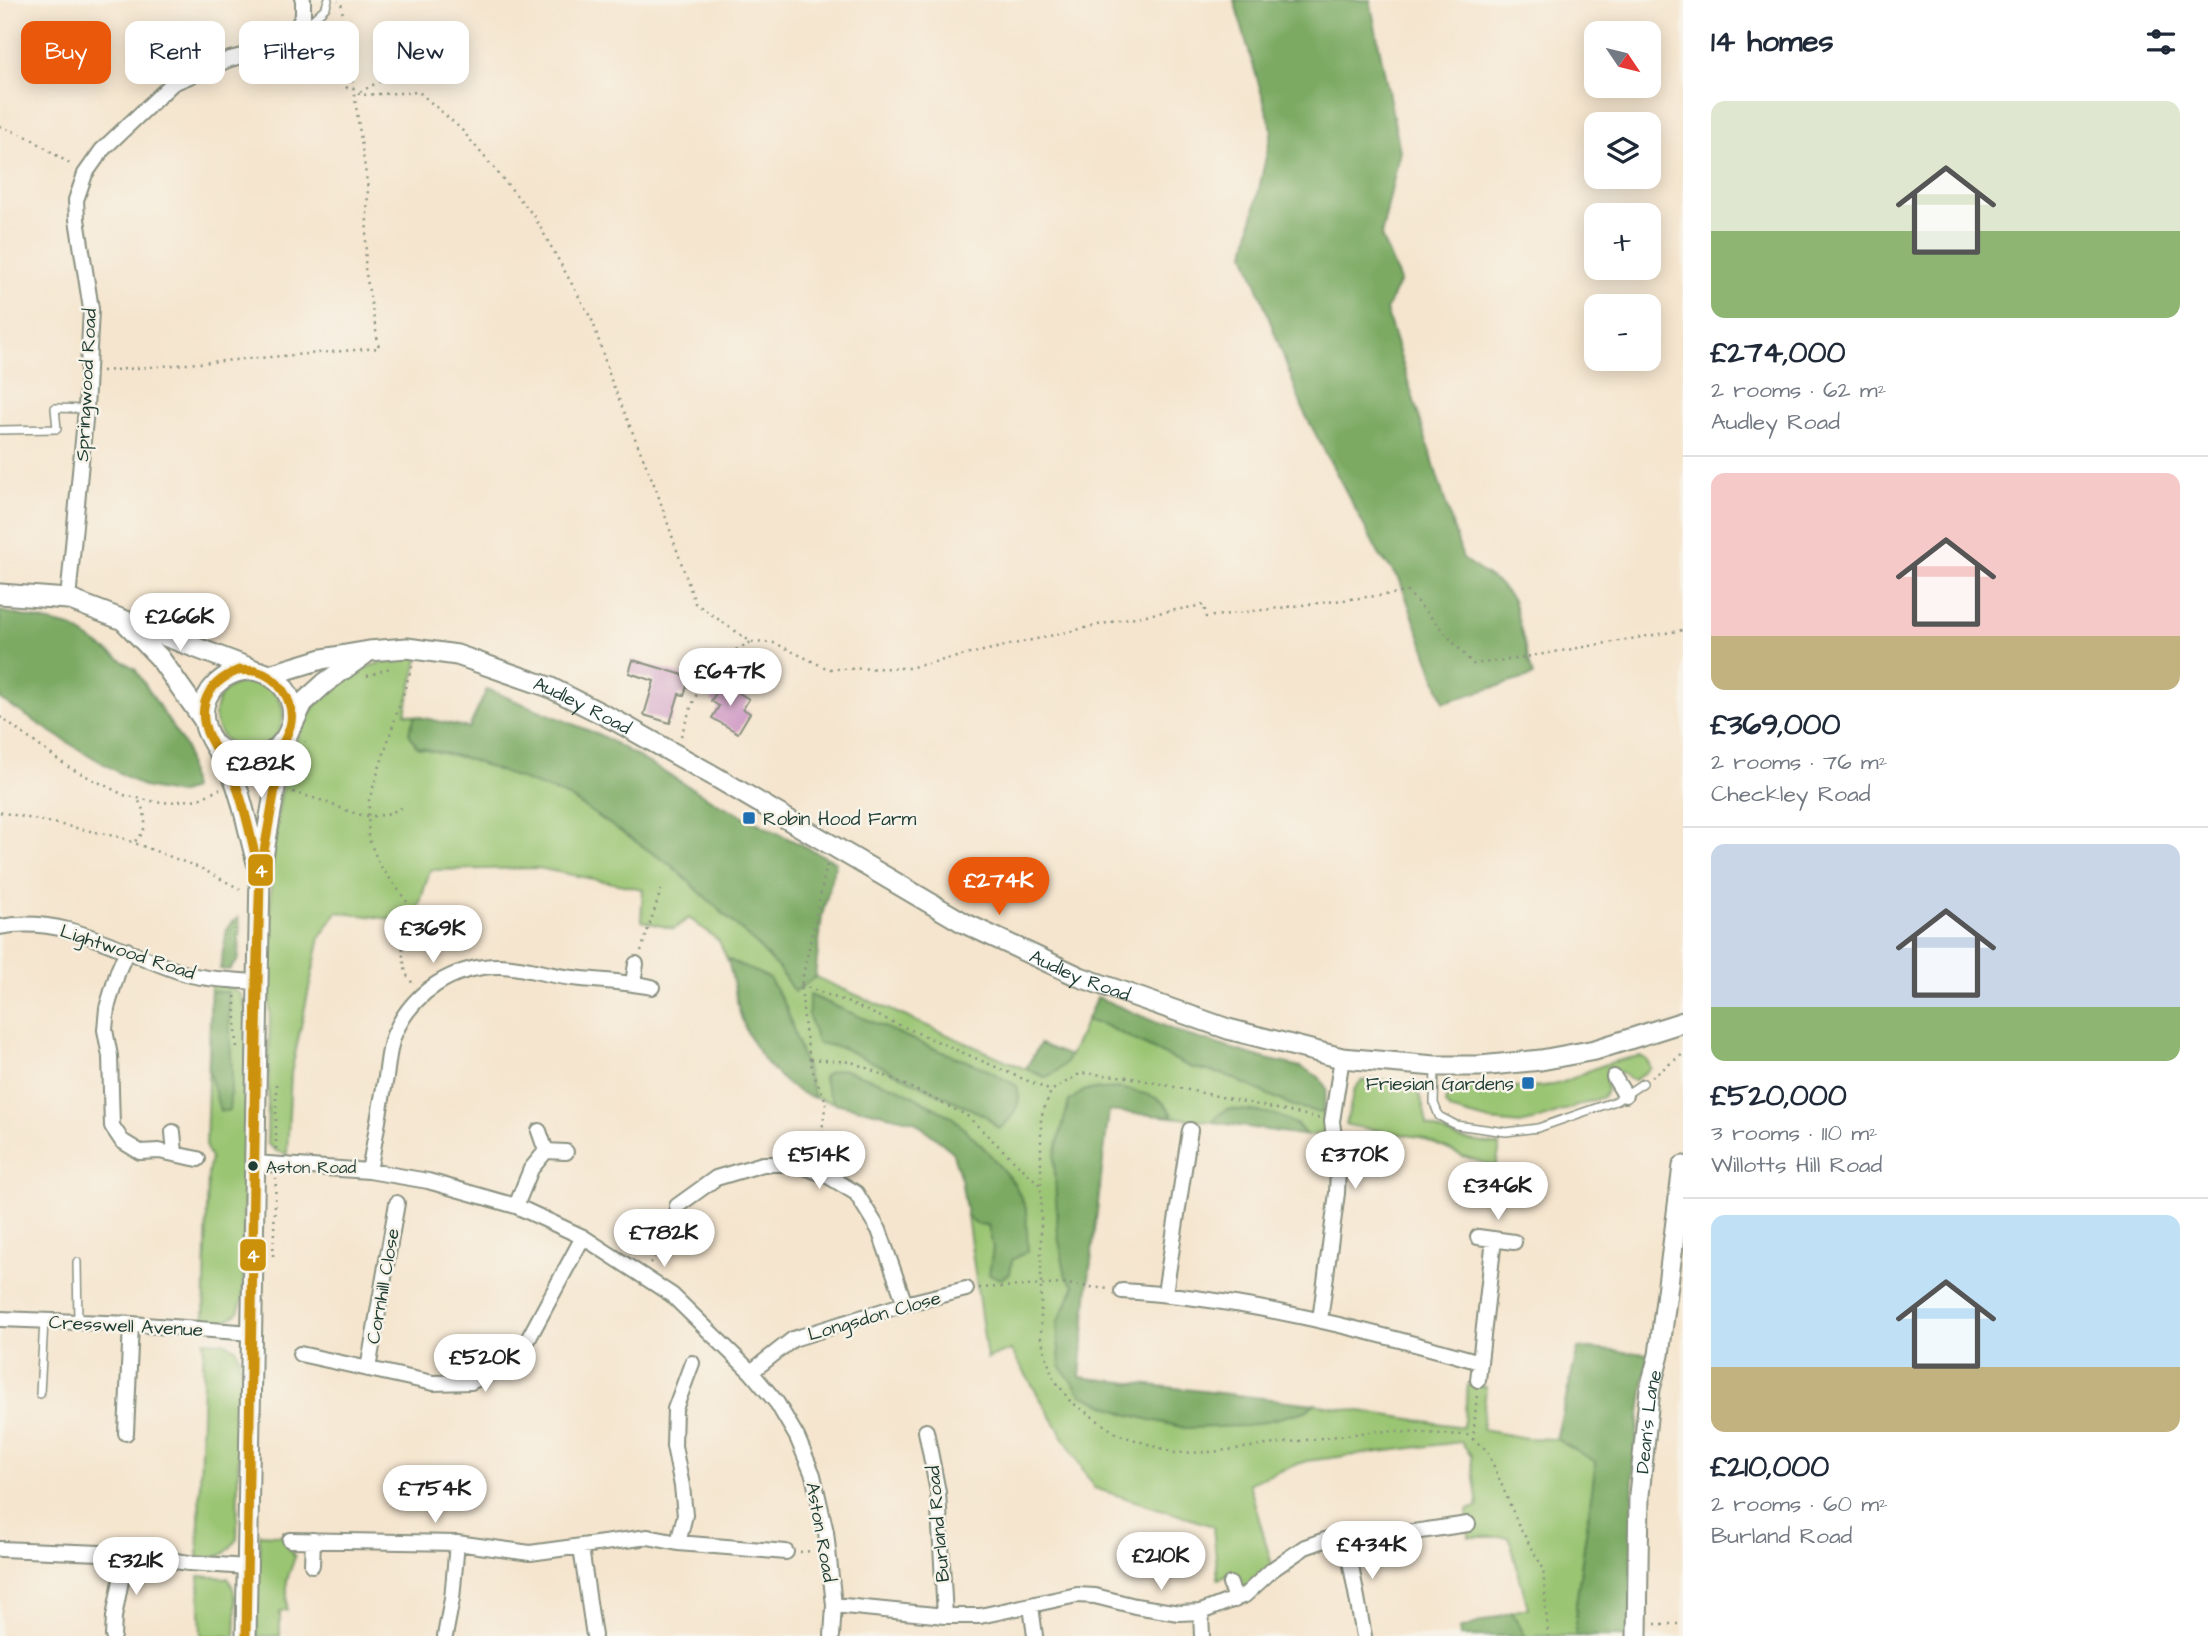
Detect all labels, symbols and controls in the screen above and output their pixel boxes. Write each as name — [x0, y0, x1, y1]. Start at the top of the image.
chip: Buy — [21, 21, 111, 84]
chip: Rent — [125, 21, 225, 84]
chip: Filters — [239, 21, 359, 84]
chip: New — [373, 21, 469, 84]
north arrow — [1584, 21, 1661, 98]
map controls — [1584, 21, 1661, 371]
text: 14 homes — [1711, 21, 1834, 63]
icon: filters — [2142, 23, 2180, 61]
button: layers — [1584, 112, 1661, 189]
icon: home — [1883, 147, 2009, 273]
button: + — [1584, 203, 1661, 280]
button: − — [1584, 294, 1661, 371]
street label: Springwood Road — [69, 308, 105, 462]
text: £274,000 — [1711, 332, 1845, 374]
text: 2 rooms · 62 m² — [1711, 374, 1886, 406]
text: Audley Road — [1711, 406, 1840, 438]
icon: home — [1883, 519, 2009, 645]
pin: £266K — [131, 594, 229, 653]
text: £266K — [146, 600, 214, 632]
pin: £647K — [681, 648, 779, 708]
text: £647K — [695, 655, 765, 687]
street label: Audley Road — [530, 671, 636, 742]
text: £369,000 — [1711, 704, 1840, 746]
pin: £282K — [212, 740, 310, 800]
text: 2 rooms · 76 m² — [1711, 746, 1887, 778]
text: £282K — [227, 747, 295, 779]
text: Checkley Road — [1711, 778, 1871, 810]
place label: Robin Hood Farm — [763, 806, 916, 833]
marker: Robin Hood Farm — [741, 810, 757, 826]
line badge: 4 — [247, 853, 274, 887]
text: 4 — [255, 858, 268, 885]
pin: £274K — [950, 858, 1048, 917]
text: £274K — [964, 864, 1034, 896]
icon: home — [1883, 890, 2009, 1016]
pin: £369K — [384, 906, 482, 965]
text: £369K — [400, 912, 466, 944]
street label: Lightwood Road — [56, 918, 199, 988]
street label: Audley Road — [1025, 943, 1134, 1009]
place label: Friesian Gardens — [1366, 1071, 1514, 1098]
marker: Friesian Gardens — [1520, 1075, 1536, 1091]
text: £520,000 — [1711, 1075, 1847, 1117]
text: 3 rooms · 110 m² — [1711, 1117, 1878, 1149]
pin: £514K — [770, 1132, 868, 1191]
pin: £370K — [1306, 1132, 1404, 1191]
text: £514K — [788, 1138, 850, 1170]
text: £370K — [1322, 1138, 1388, 1170]
text: Willotts Hill Road — [1711, 1149, 1882, 1181]
place label: Aston Road — [266, 1156, 356, 1180]
marker: Aston Road — [246, 1159, 260, 1173]
pin: £346K — [1449, 1162, 1547, 1222]
text: £346K — [1464, 1169, 1532, 1201]
pin: £782K — [615, 1210, 713, 1269]
text: £782K — [630, 1216, 698, 1248]
street label: Cornhill Close — [360, 1226, 407, 1346]
line badge: 4 — [239, 1238, 267, 1272]
text: 4 — [247, 1243, 260, 1270]
icon: home — [1883, 1261, 2009, 1387]
street label: Longsdon Close — [805, 1285, 944, 1349]
street label: Cresswell Avenue — [48, 1309, 204, 1344]
pin: £520K — [436, 1334, 534, 1394]
text: £520K — [450, 1341, 520, 1373]
street label: Dean's Lane — [1629, 1367, 1670, 1475]
text: £210,000 — [1711, 1446, 1829, 1488]
street label: Burland Road — [920, 1464, 957, 1583]
pin: £754K — [386, 1466, 484, 1525]
text: £754K — [399, 1472, 471, 1504]
street label: Aston Road — [798, 1480, 843, 1585]
text: 2 rooms · 60 m² — [1711, 1488, 1888, 1520]
text: Burland Road — [1711, 1520, 1852, 1552]
pin: £434K — [1323, 1522, 1421, 1581]
text: £434K — [1337, 1528, 1407, 1560]
pin: £210K — [1112, 1532, 1210, 1592]
pin: £321K — [87, 1538, 185, 1597]
text: £210K — [1133, 1539, 1189, 1571]
text: £321K — [109, 1544, 163, 1576]

